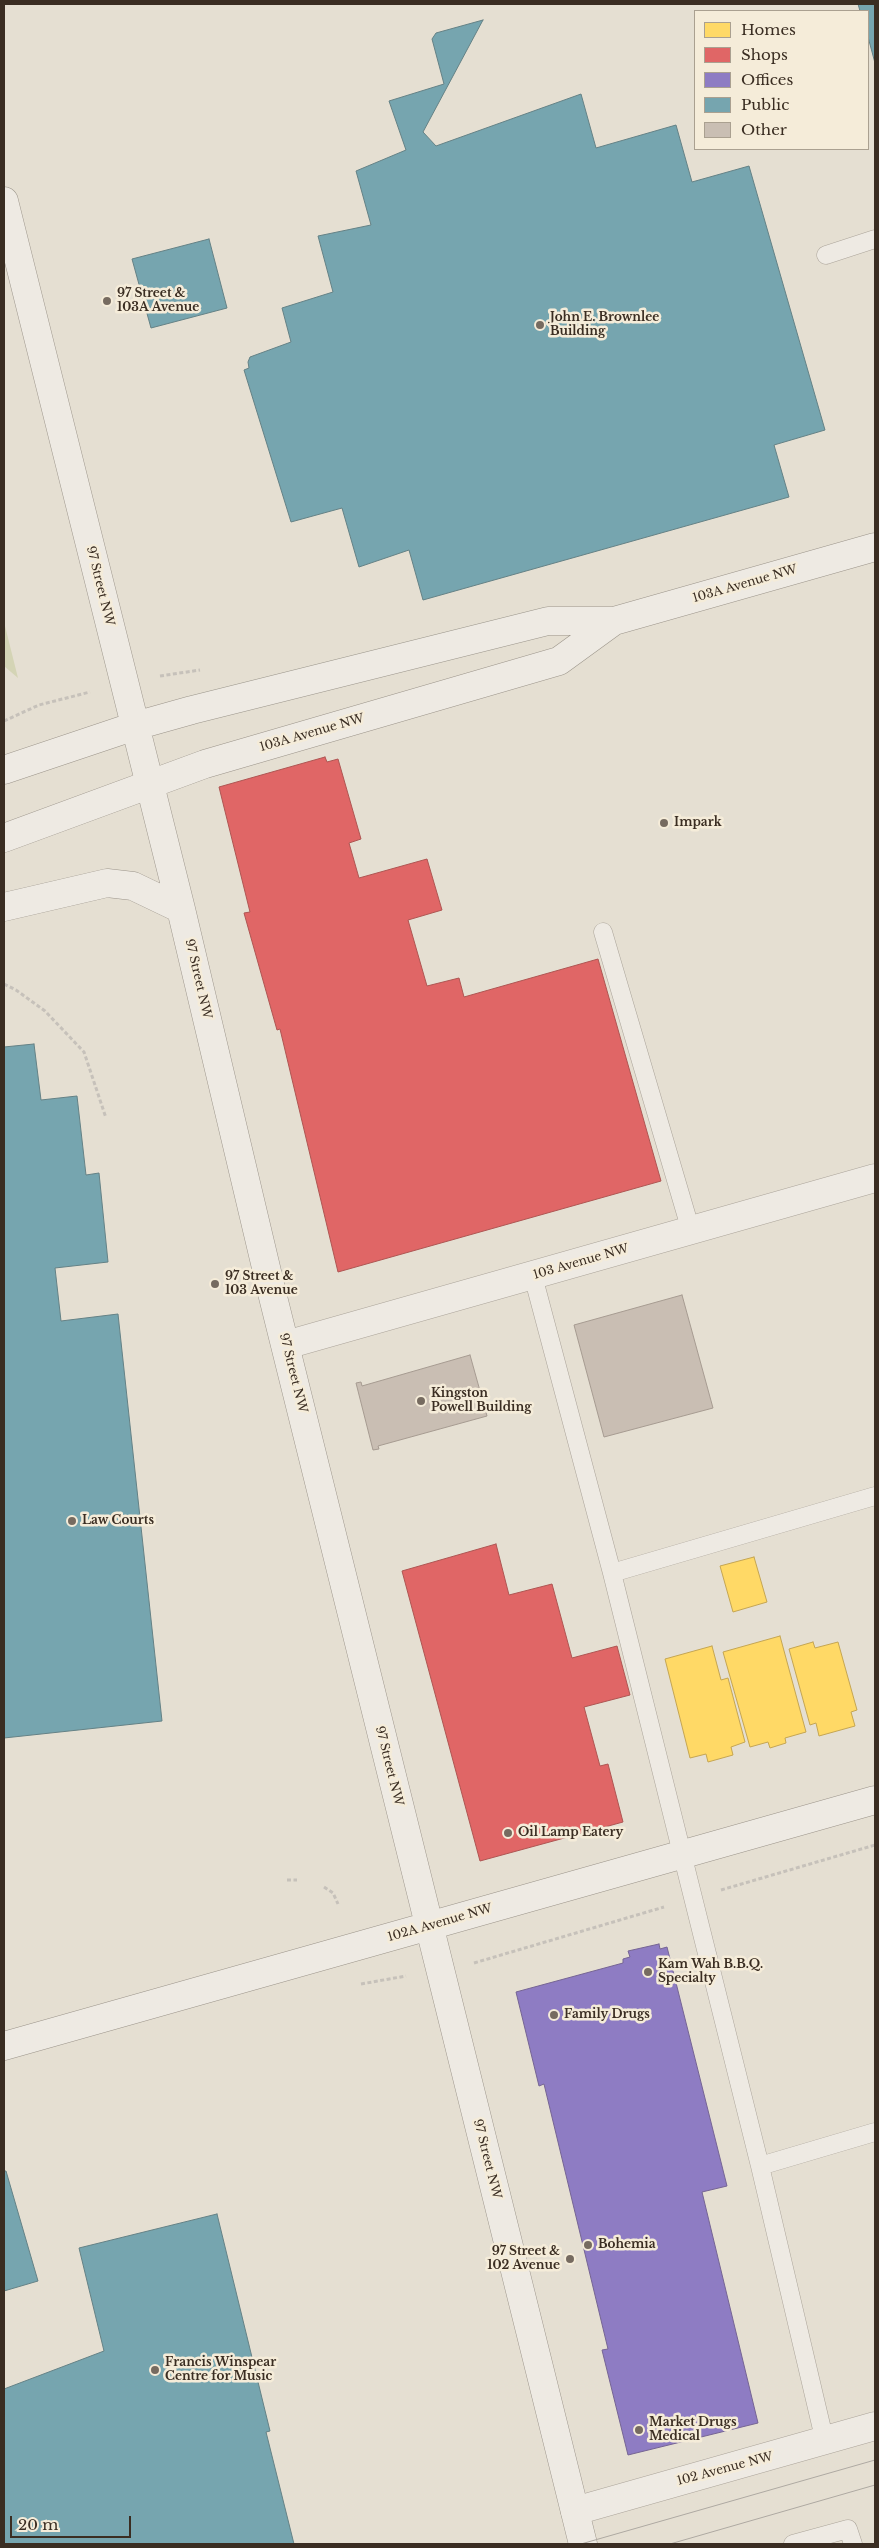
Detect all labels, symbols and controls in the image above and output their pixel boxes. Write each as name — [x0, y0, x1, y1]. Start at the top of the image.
legend — [694, 10, 869, 150]
text: Homes — [741, 20, 796, 39]
text: Shops — [741, 45, 788, 64]
text: Offices — [741, 70, 793, 89]
text: Public — [741, 95, 789, 114]
text: Other — [741, 120, 787, 139]
place label: 97 Street & 103A Avenue — [117, 287, 199, 315]
marker: 97 Street & 103A Avenue — [101, 295, 113, 307]
place label: John E. Brownlee Building — [550, 311, 659, 339]
marker: John E. Brownlee Building — [534, 319, 546, 331]
street label: 97 Street NW — [83, 545, 117, 627]
street label: 103A Avenue NW — [691, 562, 799, 606]
street label: 103A Avenue NW — [258, 711, 366, 755]
place label: Impark — [674, 816, 722, 830]
marker: Impark — [658, 817, 670, 829]
street label: 97 Street NW — [182, 938, 214, 1020]
street label: 103 Avenue NW — [532, 1241, 630, 1283]
place label: 97 Street & 103 Avenue — [225, 1270, 298, 1298]
marker: 97 Street & 103 Avenue — [209, 1278, 221, 1290]
street label: 97 Street NW — [276, 1332, 310, 1414]
place label: Kingston Powell Building — [431, 1387, 531, 1415]
marker: Kingston Powell Building — [415, 1395, 427, 1407]
place label: Law Courts — [82, 1514, 154, 1528]
marker: Law Courts — [66, 1515, 78, 1527]
street label: 97 Street NW — [372, 1725, 406, 1807]
place label: Oil Lamp Eatery — [518, 1826, 623, 1840]
marker: Oil Lamp Eatery — [502, 1827, 514, 1839]
street label: 102A Avenue NW — [386, 1901, 494, 1945]
place label: Kam Wah B.B.Q. Specialty — [658, 1958, 763, 1986]
marker: Kam Wah B.B.Q. Specialty — [642, 1966, 654, 1978]
place label: Family Drugs — [564, 2008, 650, 2022]
marker: Family Drugs — [548, 2009, 560, 2021]
street label: 97 Street NW — [470, 2118, 504, 2200]
place label: Bohemia — [598, 2238, 656, 2252]
marker: Bohemia — [582, 2239, 594, 2251]
place label: 97 Street & 102 Avenue — [487, 2245, 560, 2273]
marker: 97 Street & 102 Avenue — [564, 2253, 576, 2265]
place label: Francis Winspear Centre for Music — [165, 2356, 276, 2384]
marker: Francis Winspear Centre for Music — [149, 2364, 161, 2376]
place label: Market Drugs Medical — [649, 2416, 736, 2444]
marker: Market Drugs Medical — [633, 2424, 645, 2436]
street label: 102 Avenue NW — [675, 2449, 775, 2489]
scale bar — [12, 2506, 134, 2538]
text: 20 m — [18, 2515, 58, 2534]

